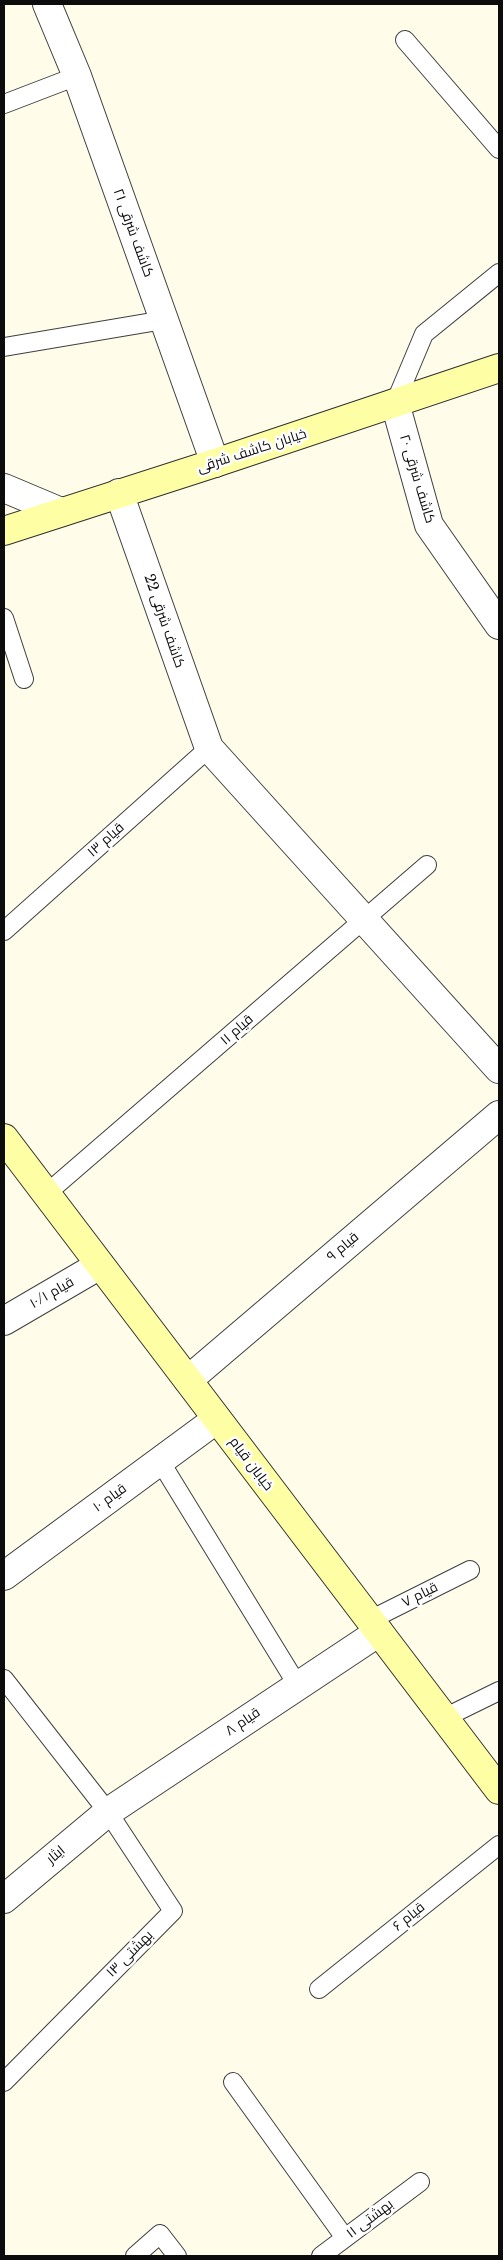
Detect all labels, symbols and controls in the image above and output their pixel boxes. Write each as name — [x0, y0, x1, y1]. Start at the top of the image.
street label: کاشف شرقی ۲۱ — [109, 187, 157, 279]
street label: خیابان کاشف شرقی — [195, 425, 309, 477]
street label: کاشف شرقی ۲۰ — [396, 433, 438, 525]
street label: کاشف شرقی 22 — [140, 572, 188, 670]
street label: قیام ۱۳ — [84, 819, 128, 861]
street label: قیام ۱۱ — [217, 1011, 257, 1049]
street label: قیام ۹ — [324, 1229, 362, 1265]
street label: قیام ۱۰/۱ — [27, 1274, 77, 1312]
street label: خیابان قیام — [225, 1434, 277, 1494]
street label: قیام ۱۰ — [90, 1480, 130, 1516]
street label: قیام ۷ — [399, 1579, 441, 1611]
street label: قیام ۸ — [222, 1704, 264, 1740]
street label: ایثار — [43, 1842, 69, 1868]
street label: قیام ۶ — [390, 1899, 428, 1935]
street label: بهشتی ۱۳ — [103, 1927, 157, 1981]
street label: بهشتی ۱۱ — [343, 2196, 397, 2242]

